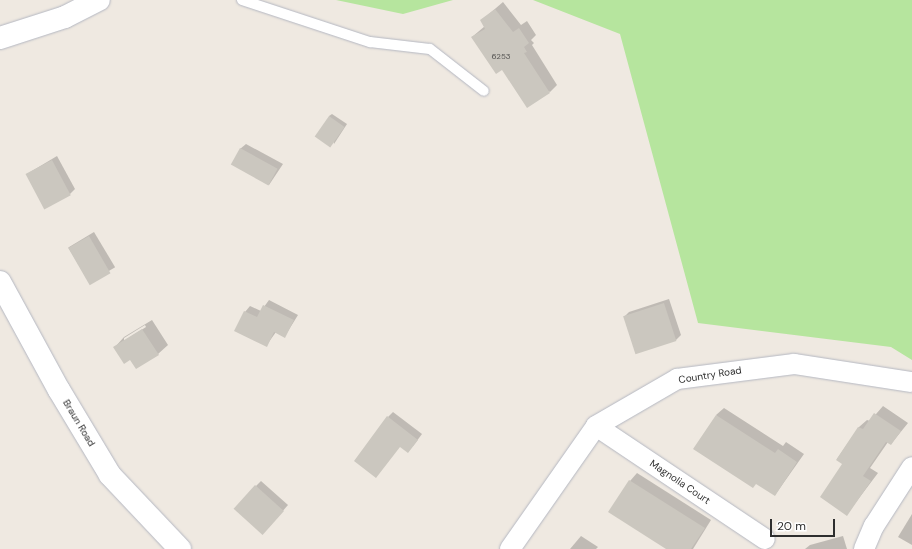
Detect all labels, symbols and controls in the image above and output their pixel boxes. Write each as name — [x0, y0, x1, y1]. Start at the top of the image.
house number: 6253 — [491, 52, 511, 62]
street label: Country Road — [678, 364, 742, 386]
street label: Braun Road — [60, 397, 98, 449]
street label: Magnolia Court — [648, 457, 712, 507]
scale bar — [772, 511, 837, 537]
text: 20 m — [777, 518, 806, 534]

